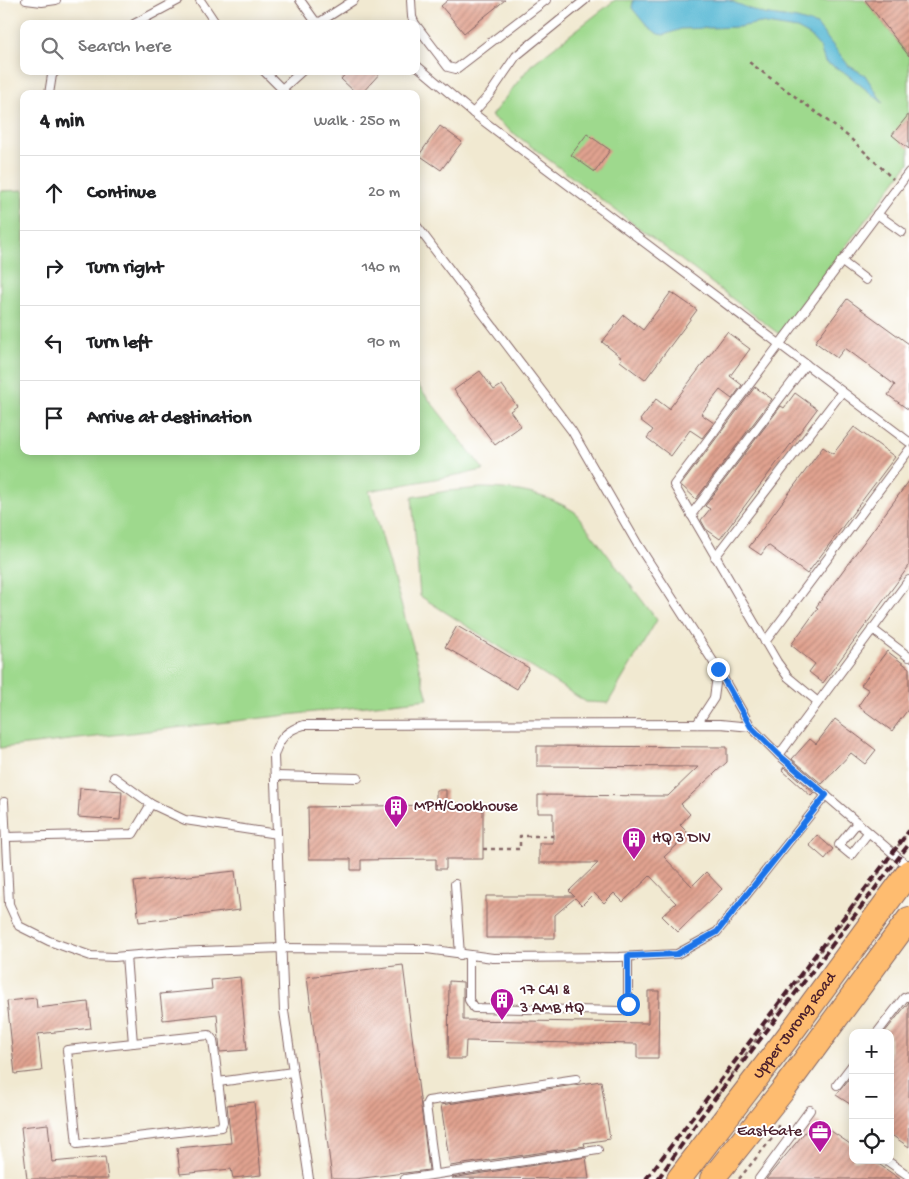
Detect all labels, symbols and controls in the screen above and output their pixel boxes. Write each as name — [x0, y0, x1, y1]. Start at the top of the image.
search box — [20, 20, 420, 75]
icon: search — [38, 34, 66, 62]
text: Search here — [78, 36, 172, 59]
text: 4 min — [40, 110, 84, 135]
text: Walk · 250 m — [314, 113, 400, 132]
icon: ahead — [40, 179, 68, 207]
text: Continue — [87, 182, 156, 205]
text: 20 m — [368, 184, 400, 203]
icon: right — [40, 254, 68, 282]
text: Turn right — [87, 257, 163, 280]
text: 140 m — [362, 259, 400, 278]
icon: left — [40, 329, 68, 357]
text: Turn left — [87, 332, 151, 355]
text: 90 m — [368, 334, 400, 353]
icon: arrive — [40, 404, 68, 432]
text: Arrive at destination — [87, 407, 251, 430]
route end — [707, 658, 730, 681]
building icon: MPH/Cookhouse — [383, 794, 409, 828]
place label: MPH/Cookhouse — [414, 798, 519, 817]
building icon: HQ 3 DIV — [621, 826, 647, 860]
place label: HQ 3 DIV — [652, 830, 711, 849]
street label: Upper Jurong Road — [749, 968, 842, 1083]
place label: 17 C4I & 3 AMB HQ — [519, 982, 585, 1019]
building icon: 17 C4I & 3 AMB HQ — [489, 987, 515, 1021]
route start — [617, 993, 640, 1016]
map controls — [849, 1029, 894, 1164]
button: + — [849, 1029, 894, 1074]
button: − — [849, 1074, 894, 1119]
office icon: EastGate — [807, 1119, 833, 1153]
button: locate — [849, 1119, 894, 1164]
place label: EastGate — [737, 1123, 803, 1142]

